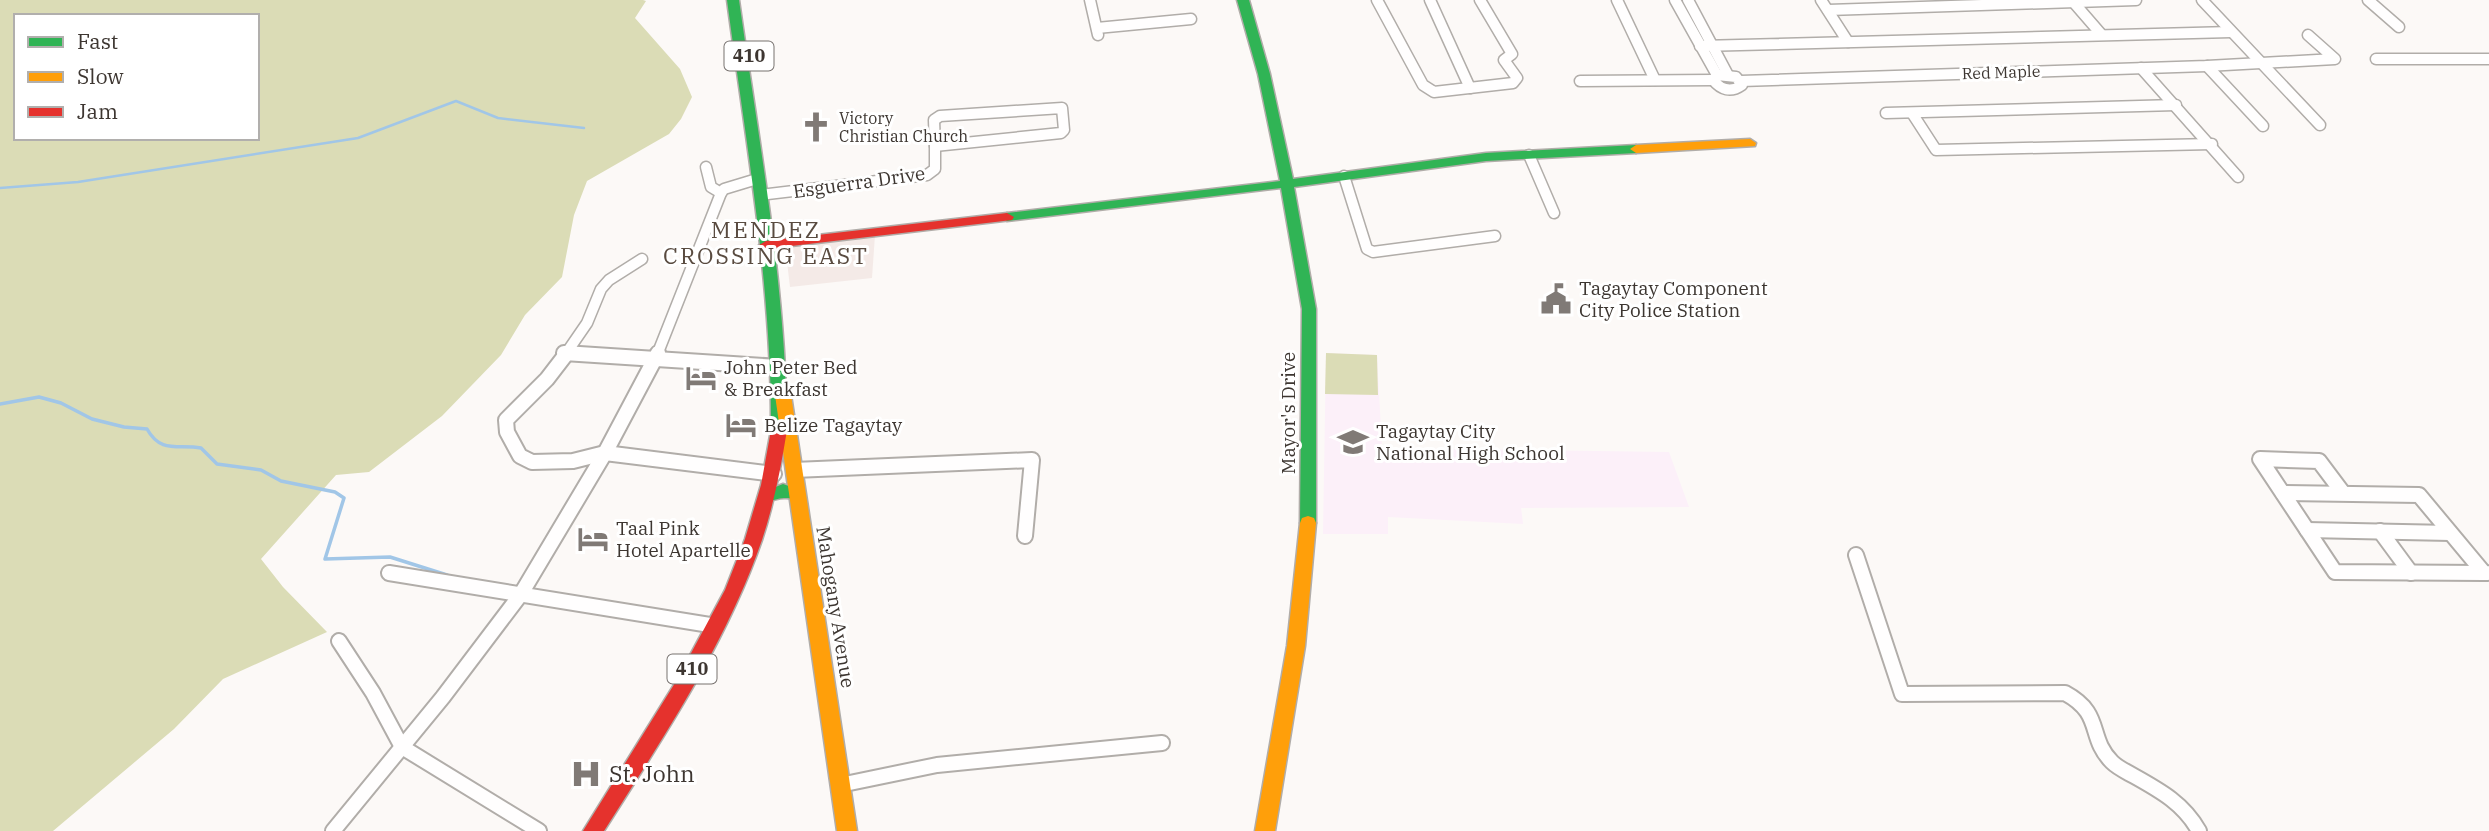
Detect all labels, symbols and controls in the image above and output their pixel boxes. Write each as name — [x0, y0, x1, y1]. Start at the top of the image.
legend — [14, 14, 259, 140]
text: Fast — [77, 27, 118, 55]
road number: 410 — [724, 42, 774, 70]
street label: Red Maple — [1961, 61, 2041, 83]
text: Slow — [77, 62, 124, 90]
text: Jam — [77, 97, 118, 125]
place label: Victory Christian Church — [839, 108, 968, 146]
church icon: Victory Christian Church — [799, 110, 833, 144]
street label: Esguerra Drive — [791, 161, 927, 203]
district label: MENDEZ CROSSING EAST — [663, 214, 869, 270]
place label: Tagaytay Component City Police Station — [1579, 276, 1768, 322]
public building icon: Tagaytay Component City Police Station — [1539, 282, 1573, 316]
street label: Mayor's Drive — [1276, 352, 1300, 474]
place label: John Peter Bed & Breakfast — [724, 355, 858, 401]
hotel icon: John Peter Bed & Breakfast — [684, 361, 718, 395]
hotel icon: Belize Tagaytay — [724, 408, 758, 442]
place label: Belize Tagaytay — [764, 413, 903, 437]
place label: Tagaytay City National High School — [1376, 419, 1565, 465]
school or university icon: Tagaytay City National High School — [1336, 425, 1370, 459]
place label: Taal Pink Hotel Apartelle — [616, 516, 751, 562]
hotel icon: Taal Pink Hotel Apartelle — [576, 522, 610, 556]
street label: Mahogany Avenue — [811, 524, 861, 690]
road number: 410 — [668, 654, 716, 684]
hospital icon: St. John — [569, 757, 603, 791]
place label: St. John — [609, 758, 695, 788]

